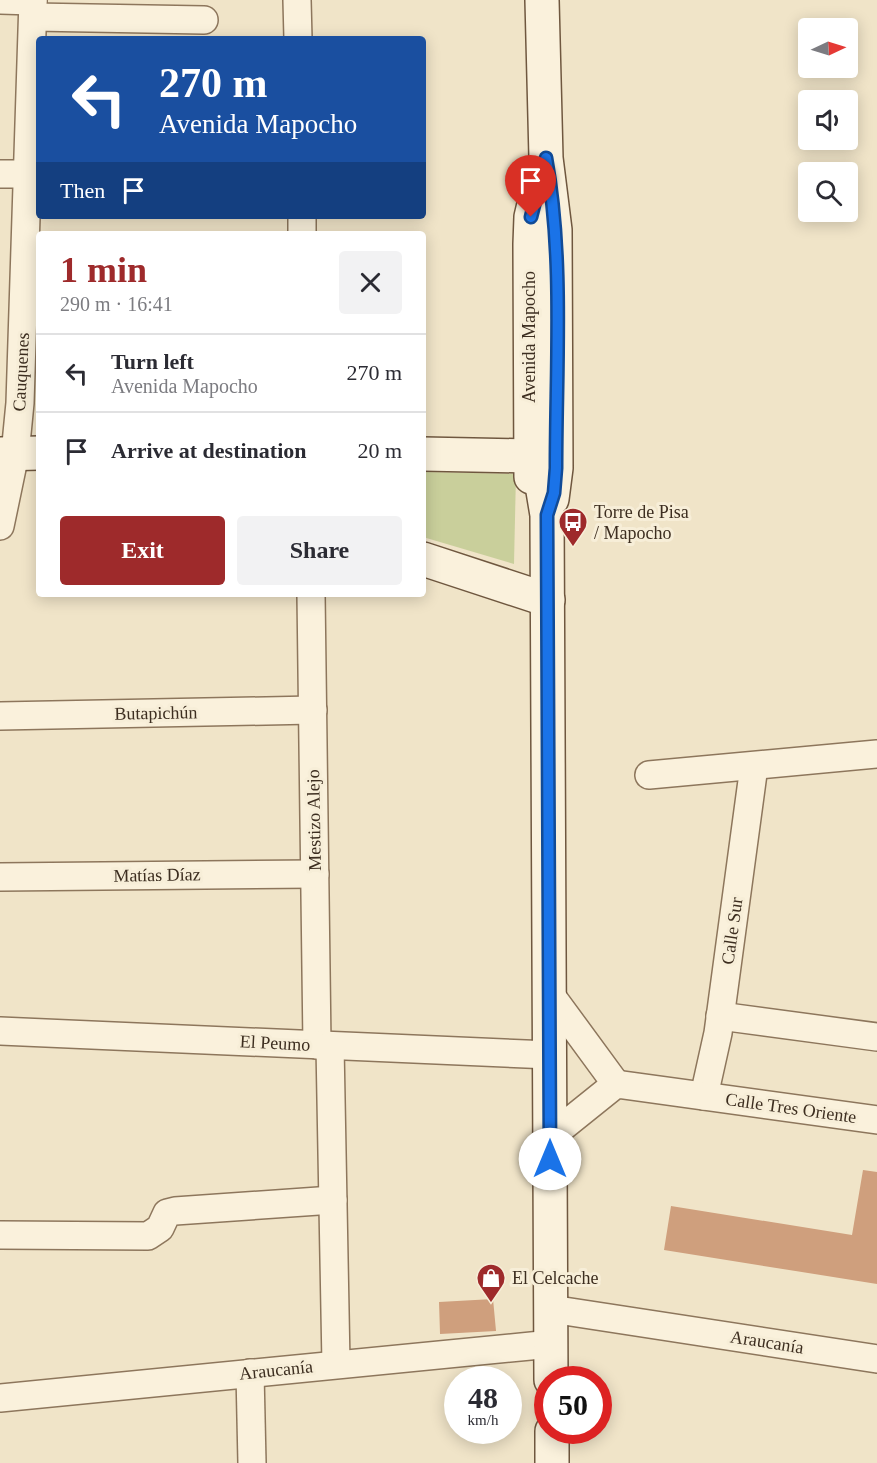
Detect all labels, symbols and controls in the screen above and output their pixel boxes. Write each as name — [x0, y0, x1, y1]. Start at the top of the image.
north arrow — [798, 18, 858, 78]
map controls — [798, 18, 858, 222]
icon: left — [60, 60, 138, 138]
text: 270 m — [159, 60, 268, 106]
button: sound — [798, 90, 858, 150]
text: Avenida Mapocho — [159, 109, 357, 139]
pin — [505, 155, 556, 217]
button: search — [798, 162, 858, 222]
icon: arrive — [514, 164, 547, 197]
icon: arrive — [117, 174, 150, 207]
text: Then — [60, 178, 105, 203]
text: 1 min — [60, 250, 147, 290]
button: close — [339, 251, 402, 314]
street label: Avenida Mapocho — [519, 271, 539, 403]
text: 290 m · 16:41 — [60, 293, 173, 315]
street label: Cauquenes — [9, 332, 33, 412]
text: Turn left — [111, 349, 194, 374]
icon: left — [60, 357, 93, 390]
text: 270 m — [346, 360, 402, 385]
text: Avenida Mapocho — [111, 375, 258, 397]
icon: arrive — [60, 435, 93, 468]
text: Arrive at destination — [111, 438, 307, 463]
text: 20 m — [357, 438, 402, 463]
place label: Torre de Pisa / Mapocho — [594, 502, 689, 543]
bus stop icon: Torre de Pisa / Mapocho — [557, 506, 589, 548]
button: Exit — [60, 516, 225, 585]
button: Share — [237, 516, 402, 585]
street label: Butapichún — [114, 702, 198, 724]
street label: Mestizo Alejo — [303, 769, 325, 871]
street label: Matías Díaz — [113, 864, 201, 886]
street label: Calle Sur — [717, 896, 747, 966]
street label: El Peumo — [239, 1031, 311, 1055]
street label: Calle Tres Oriente — [724, 1089, 858, 1127]
position arrow — [518, 1127, 582, 1191]
shop icon: El Celcache — [475, 1262, 507, 1304]
place label: El Celcache — [512, 1268, 598, 1288]
street label: Araucanía — [729, 1326, 805, 1358]
street label: Araucanía — [238, 1356, 314, 1384]
speed limit sign: 50 — [534, 1366, 612, 1444]
text: 48 — [468, 1381, 498, 1414]
text: km/h — [468, 1412, 498, 1428]

